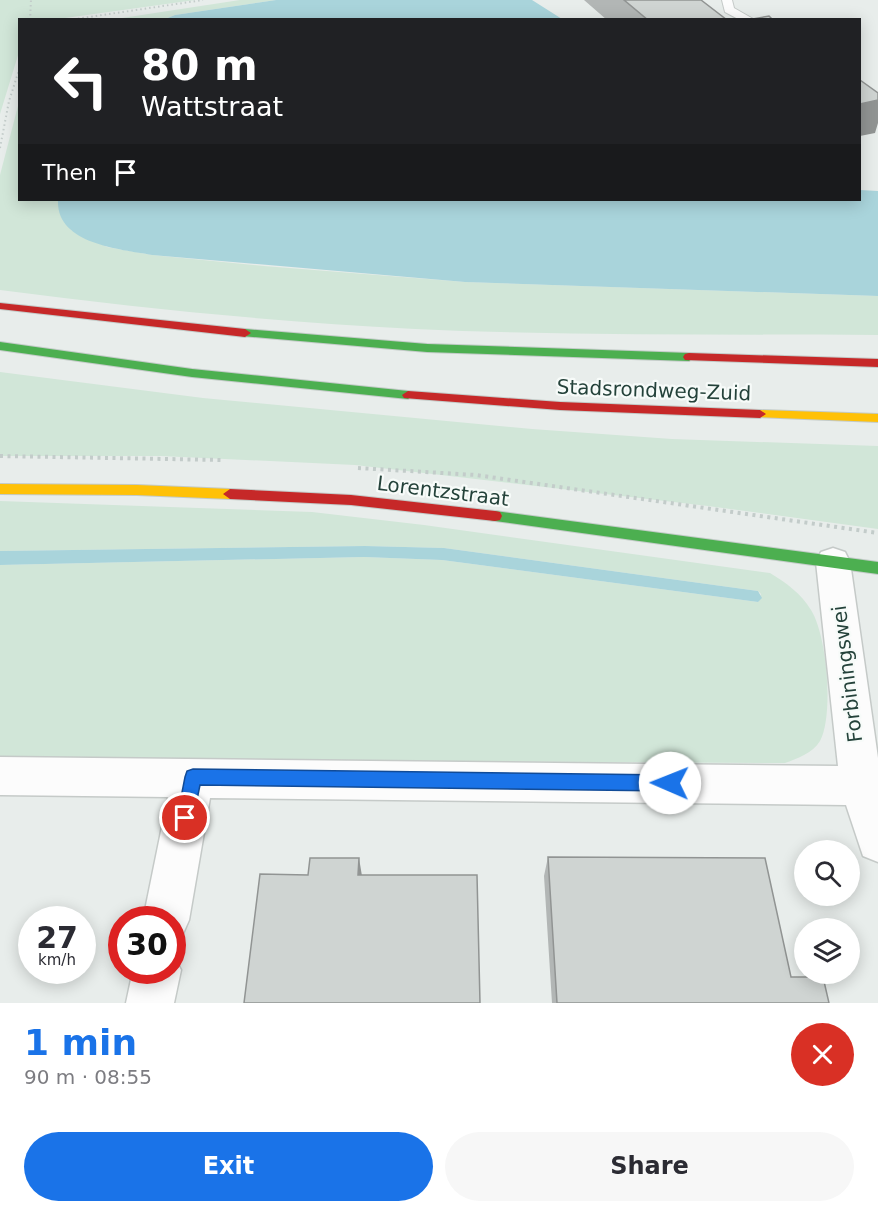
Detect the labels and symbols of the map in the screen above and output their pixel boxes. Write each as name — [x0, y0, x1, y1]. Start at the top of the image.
street label: Stadsrondweg-Zuid — [556, 375, 752, 405]
street label: Lorentzstraat — [376, 471, 511, 511]
street label: Forbiningswei — [827, 604, 867, 744]
position arrow — [638, 751, 702, 815]
pin — [159, 792, 210, 843]
speed limit sign: 30 — [108, 906, 186, 984]

